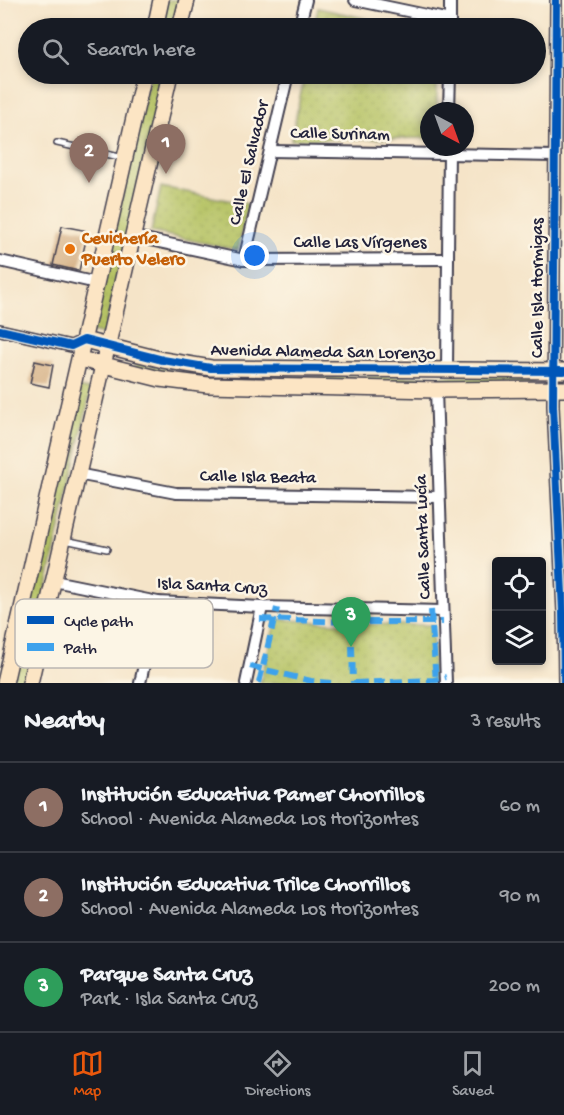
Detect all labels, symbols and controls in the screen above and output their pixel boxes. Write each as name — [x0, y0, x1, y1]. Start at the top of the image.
search box — [18, 18, 546, 84]
icon: search — [39, 35, 72, 68]
text: Search here — [87, 38, 195, 64]
street label: Calle El Salvador — [225, 97, 275, 227]
north arrow — [420, 102, 474, 156]
pin: 1 — [146, 124, 186, 174]
street label: Calle Surinam — [290, 124, 390, 146]
pin: 2 — [70, 134, 109, 183]
street label: Calle Isla Hormigas — [528, 217, 549, 358]
place label: Cevichería Puerto Velero — [81, 229, 186, 271]
street label: Calle Las Vírgenes — [294, 233, 428, 254]
your location — [240, 241, 269, 270]
marker: Cevichería Puerto Velero — [63, 242, 77, 256]
street label: Avenida Alameda San Lorenzo — [210, 341, 436, 365]
street label: Calle Isla Beata — [200, 466, 317, 490]
street label: Calle Santa Lucía — [411, 473, 437, 600]
map controls — [492, 557, 546, 665]
button: locate — [492, 557, 546, 611]
street label: Isla Santa Cruz — [156, 574, 269, 600]
pin: 3 — [332, 598, 370, 647]
legend — [15, 599, 213, 668]
button: layers — [492, 611, 546, 665]
text: Cycle path — [64, 614, 134, 633]
text: Path — [63, 641, 97, 660]
text: Nearby — [24, 707, 105, 738]
text: 3 results — [471, 711, 540, 734]
text: Institución Educativa Pamer Chorrillos — [81, 783, 424, 809]
text: 1 — [39, 796, 48, 819]
text: 60 m — [500, 796, 540, 819]
text: School · Avenida Alameda Los Horizontes — [81, 809, 418, 832]
text: Institución Educativa Trilce Chorrillos — [81, 873, 409, 899]
text: 2 — [39, 886, 48, 909]
text: 90 m — [500, 886, 540, 909]
text: School · Avenida Alameda Los Horizontes — [81, 899, 418, 922]
text: Parque Santa Cruz — [81, 963, 252, 989]
text: 3 — [38, 976, 49, 999]
text: 200 m — [489, 976, 540, 999]
text: Park · Isla Santa Cruz — [81, 989, 257, 1012]
tab: Map — [71, 1047, 104, 1102]
tab: Directions — [245, 1047, 311, 1102]
tab: Saved — [452, 1047, 493, 1102]

